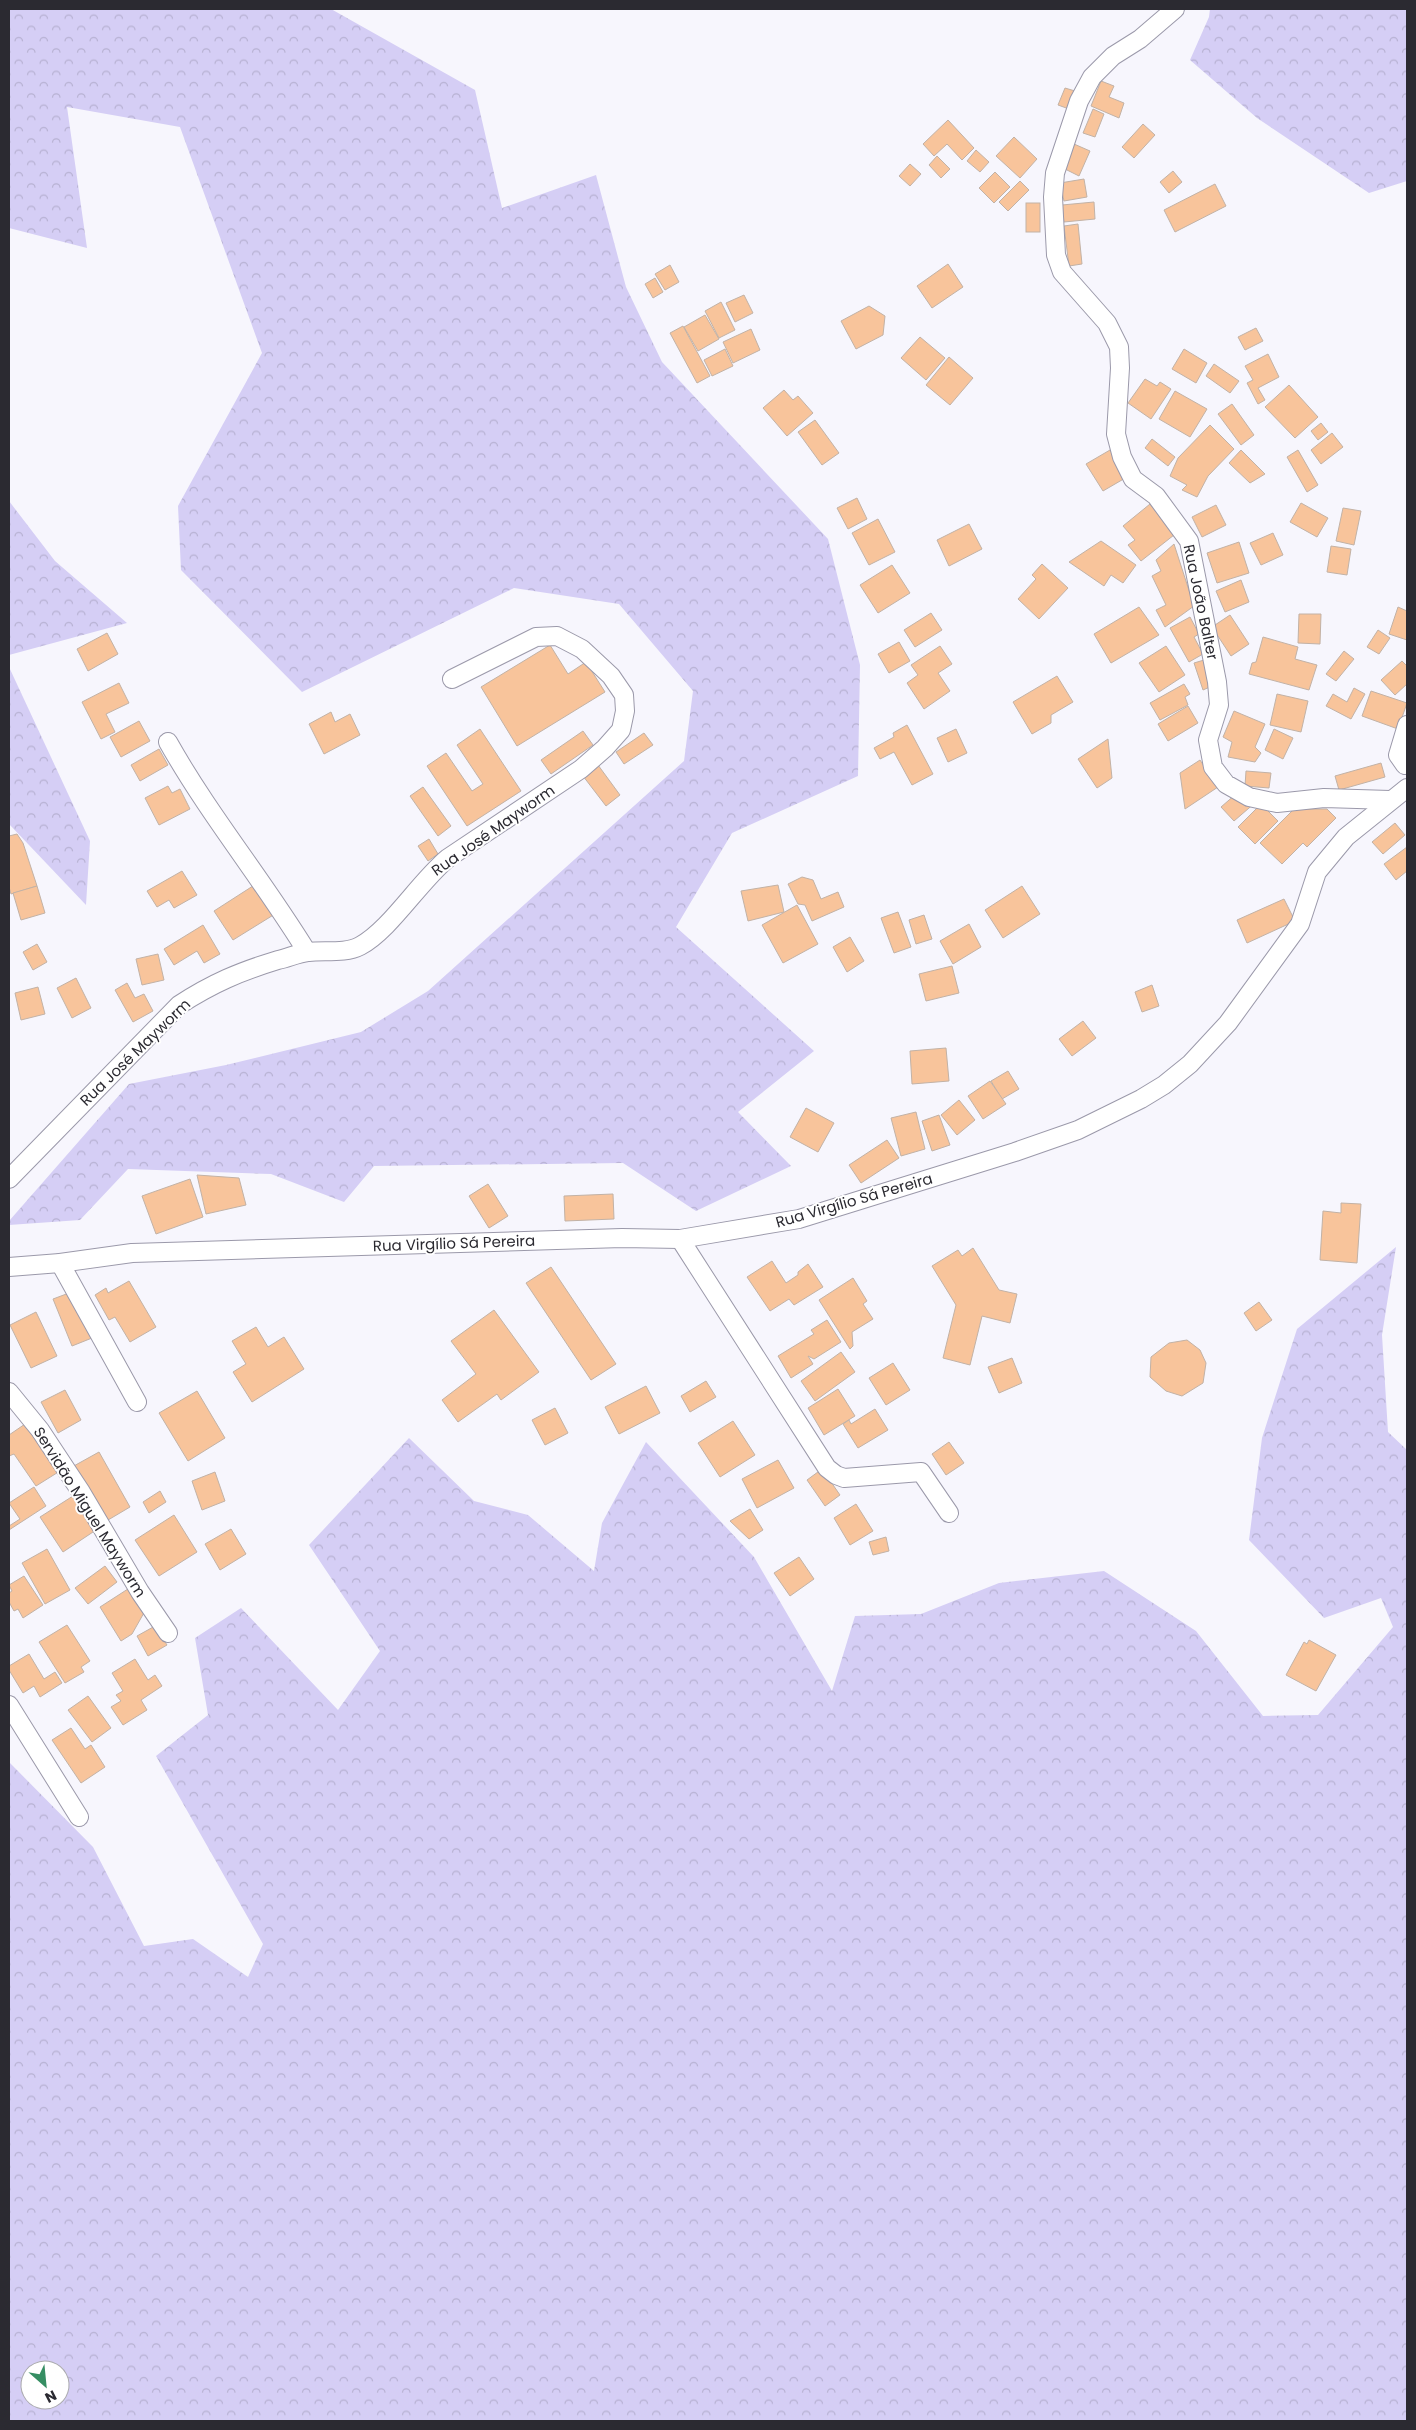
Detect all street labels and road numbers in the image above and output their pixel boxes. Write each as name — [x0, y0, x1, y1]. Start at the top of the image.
street label: Rua João Balter — [1179, 542, 1224, 662]
street label: Rua José Mayworm — [427, 780, 559, 880]
street label: Rua José Mayworm — [75, 994, 195, 1110]
street label: Rua Virgílio Sá Pereira — [773, 1168, 935, 1232]
street label: Rua Virgílio Sá Pereira — [372, 1230, 536, 1256]
street label: Servidão Miguel Mayworm — [29, 1423, 151, 1601]

